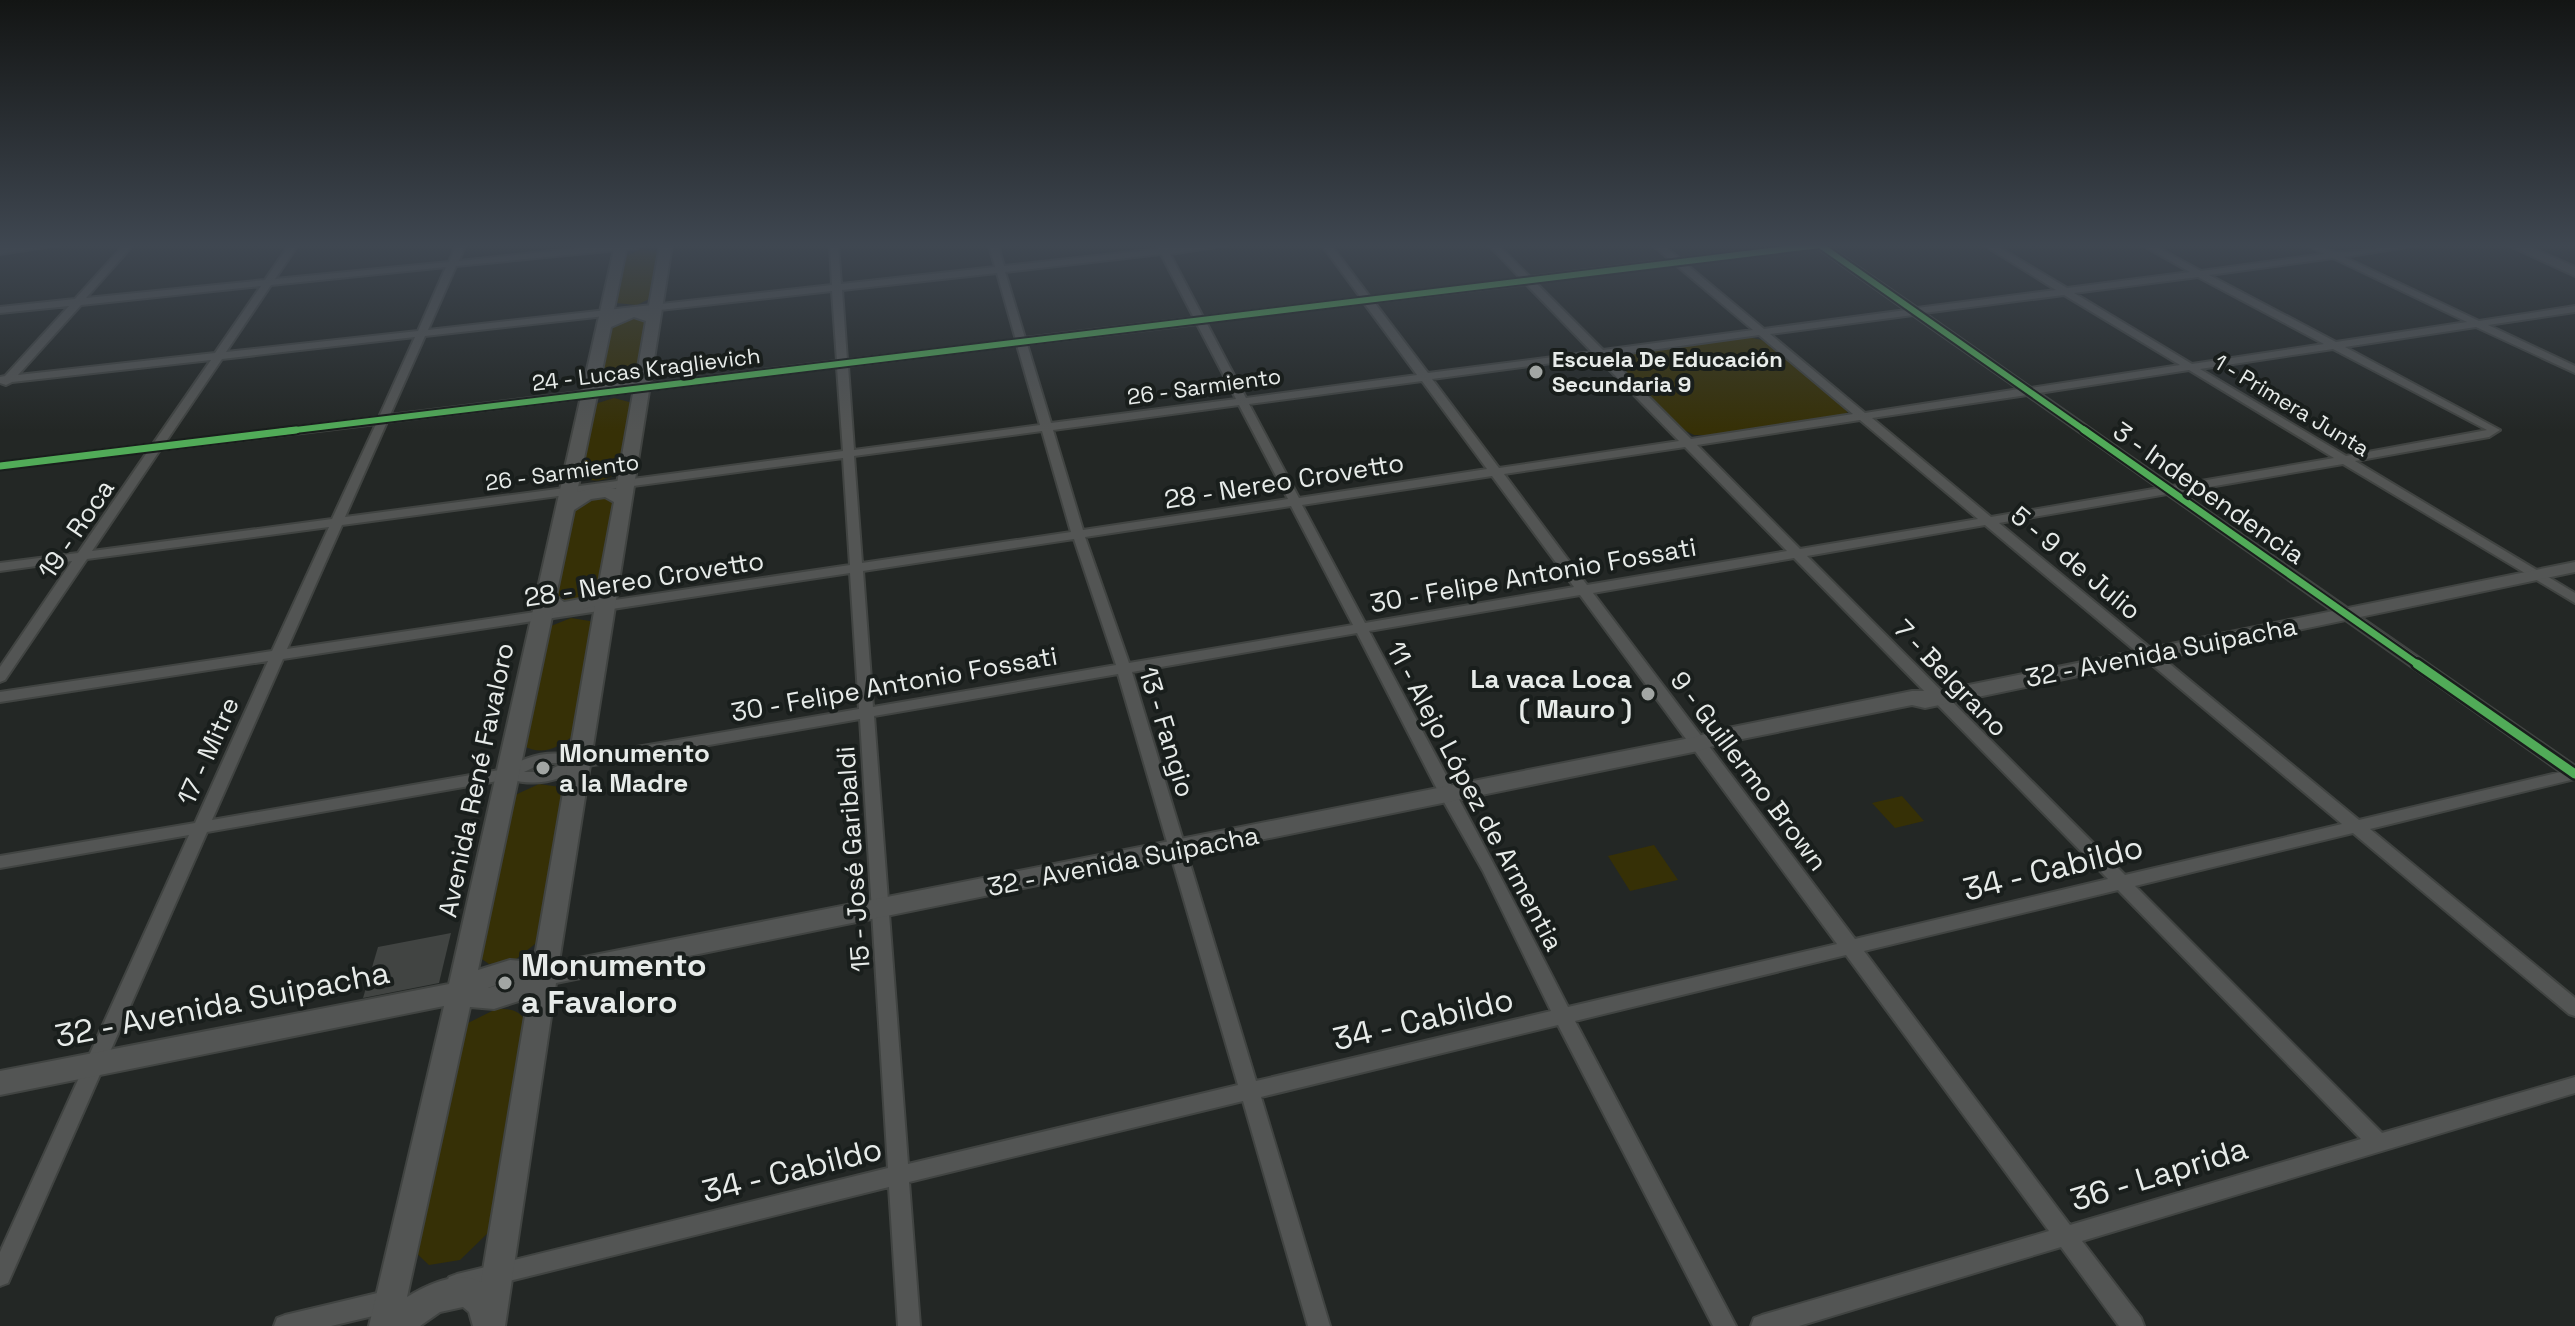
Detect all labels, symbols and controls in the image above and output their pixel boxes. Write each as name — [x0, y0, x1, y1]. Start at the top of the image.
street label: 24 - Lucas Kraglievich — [530, 341, 762, 397]
place label: Escuela De Educación Secundaria 9 — [1552, 345, 1783, 398]
street label: 1 - Primera Junta — [2209, 348, 2375, 463]
street label: 26 - Sarmiento — [1125, 361, 1283, 411]
marker: Escuela De Educación Secundaria 9 — [1527, 363, 1545, 381]
street label: 3 - Independencia — [2106, 414, 2312, 572]
street label: 28 - Nereo Crovetto — [1162, 445, 1406, 517]
street label: 26 - Sarmiento — [483, 447, 641, 497]
street label: 19 - Roca — [30, 472, 122, 586]
street label: 5 - 9 de Julio — [2004, 498, 2148, 628]
street label: 30 - Felipe Antonio Fossati — [1367, 530, 1699, 620]
street label: 28 - Nereo Crovetto — [522, 543, 766, 615]
street label: 32 - Avenida Suipacha — [2022, 609, 2300, 695]
street label: 7 - Belgrano — [1887, 612, 2015, 744]
street label: 11 - Alejo López de Armentia — [1379, 635, 1571, 957]
street label: 30 - Felipe Antonio Fossati — [728, 639, 1060, 729]
street label: Avenida René Favaloro — [430, 640, 522, 920]
place label: La vaca Loca ( Mauro ) — [1470, 662, 1632, 726]
street label: 13 - Fangio — [1131, 663, 1203, 801]
street label: 9 - Guillermo Brown — [1663, 664, 1835, 878]
marker: La vaca Loca ( Mauro ) — [1639, 685, 1657, 703]
street label: 17 - Mitre — [169, 692, 247, 810]
place label: Monumento a la Madre — [559, 736, 710, 800]
street label: 15 - José Garibaldi — [828, 745, 878, 973]
marker: Monumento a la Madre — [534, 759, 552, 777]
street label: 32 - Avenida Suipacha — [984, 818, 1262, 904]
street label: 34 - Cabildo — [1959, 826, 2147, 910]
place label: Monumento a Favaloro — [521, 945, 707, 1022]
street label: 32 - Avenida Suipacha — [51, 952, 393, 1056]
marker: Monumento a Favaloro — [496, 974, 514, 992]
street label: 34 - Cabildo — [1329, 979, 1517, 1059]
street label: 34 - Cabildo — [698, 1128, 886, 1212]
street label: 36 - Laprida — [2065, 1128, 2253, 1220]

